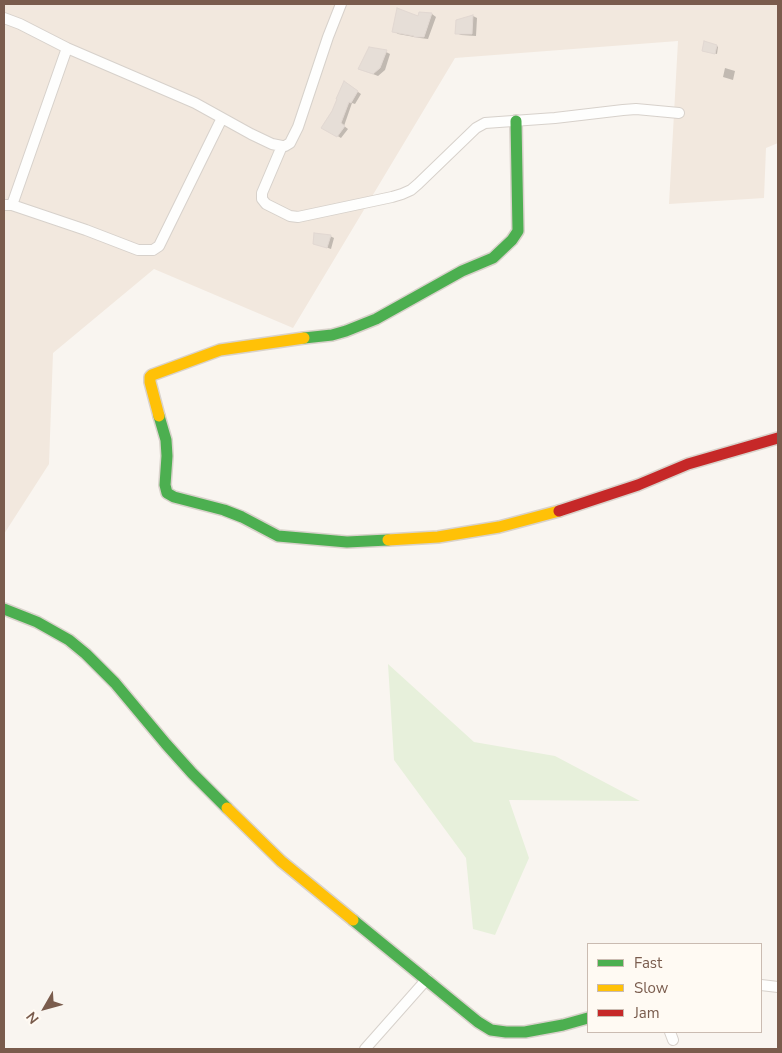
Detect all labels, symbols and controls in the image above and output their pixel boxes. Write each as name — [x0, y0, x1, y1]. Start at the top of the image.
legend — [587, 943, 762, 1033]
text: Fast — [634, 953, 662, 973]
text: Slow — [634, 978, 668, 998]
north arrow — [20, 983, 70, 1033]
text: Jam — [634, 1003, 660, 1023]
text: N — [22, 1008, 44, 1028]

